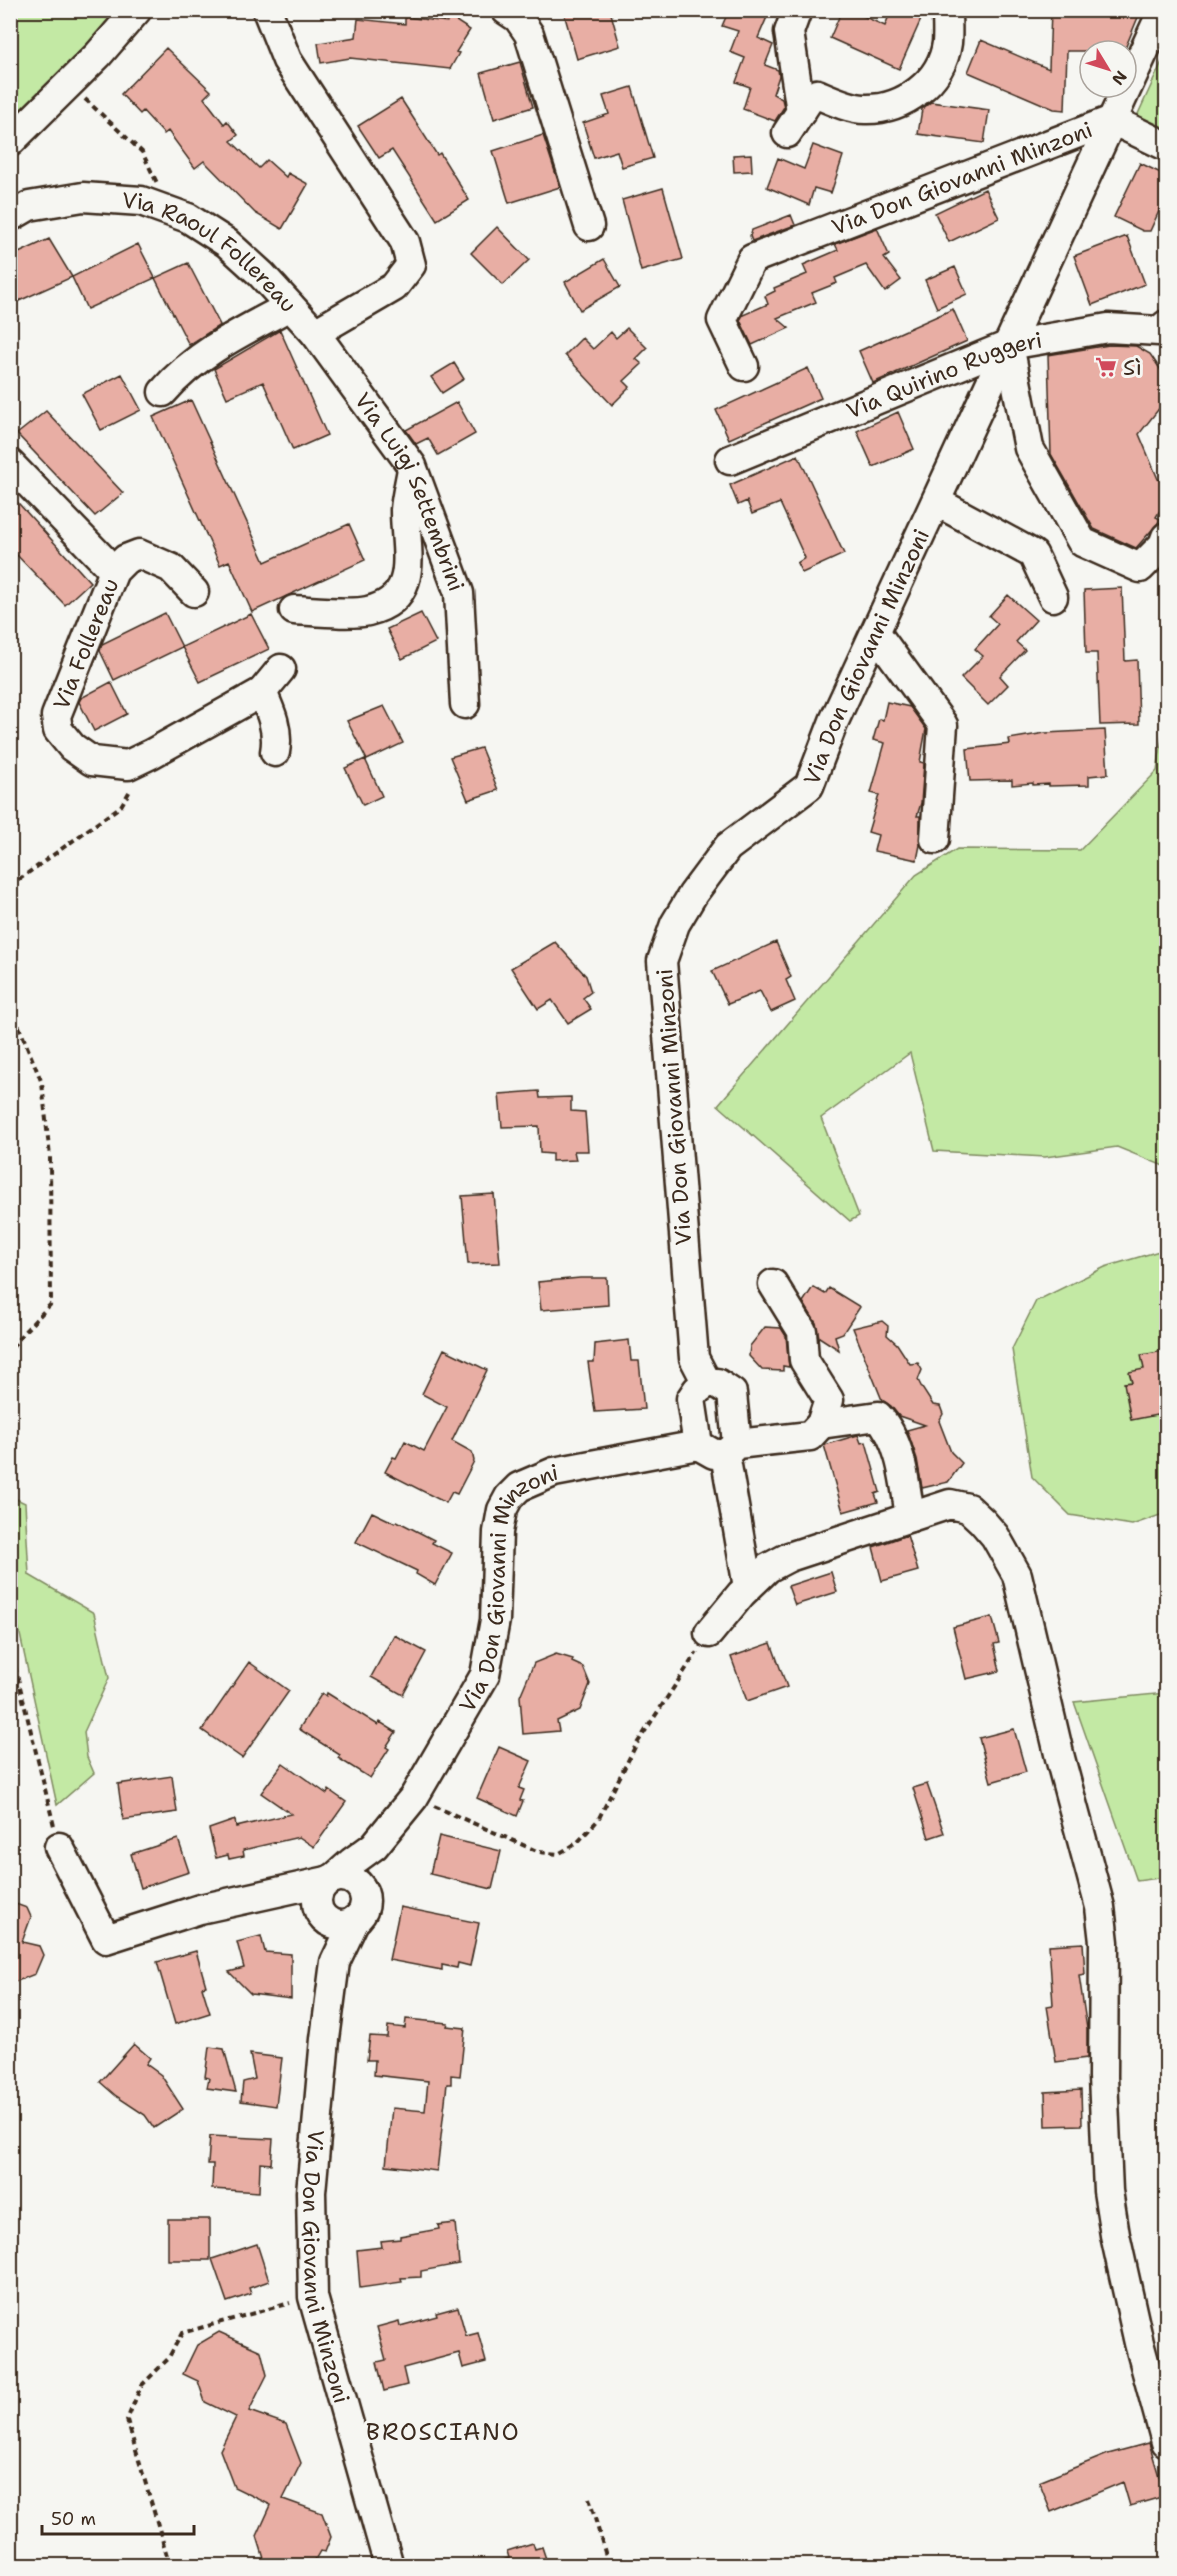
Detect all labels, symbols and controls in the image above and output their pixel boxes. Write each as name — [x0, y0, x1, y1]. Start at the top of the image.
north arrow — [1078, 39, 1138, 99]
text: N — [1107, 66, 1132, 89]
street label: Via Don Giovanni Minzoni — [827, 114, 1096, 241]
street label: Via Raoul Follereau — [121, 185, 303, 318]
street label: Via Quirino Ruggeri — [842, 325, 1044, 425]
place label: Sì — [1123, 353, 1142, 382]
supermarket icon: Sì — [1094, 355, 1118, 379]
street label: Via Luigi Settembrini — [349, 387, 471, 595]
street label: Via Don Giovanni Minzoni — [796, 524, 935, 789]
street label: Via Follereau — [47, 574, 125, 714]
street label: Via Don Giovanni Minzoni — [650, 968, 698, 1246]
street label: Via Don Giovanni Minzoni — [452, 1457, 560, 1717]
street label: Via Don Giovanni Minzoni — [296, 2128, 357, 2407]
district label: BROSCIANO — [366, 2416, 520, 2448]
scale bar — [42, 2498, 194, 2536]
text: 50 m — [51, 2507, 96, 2531]

